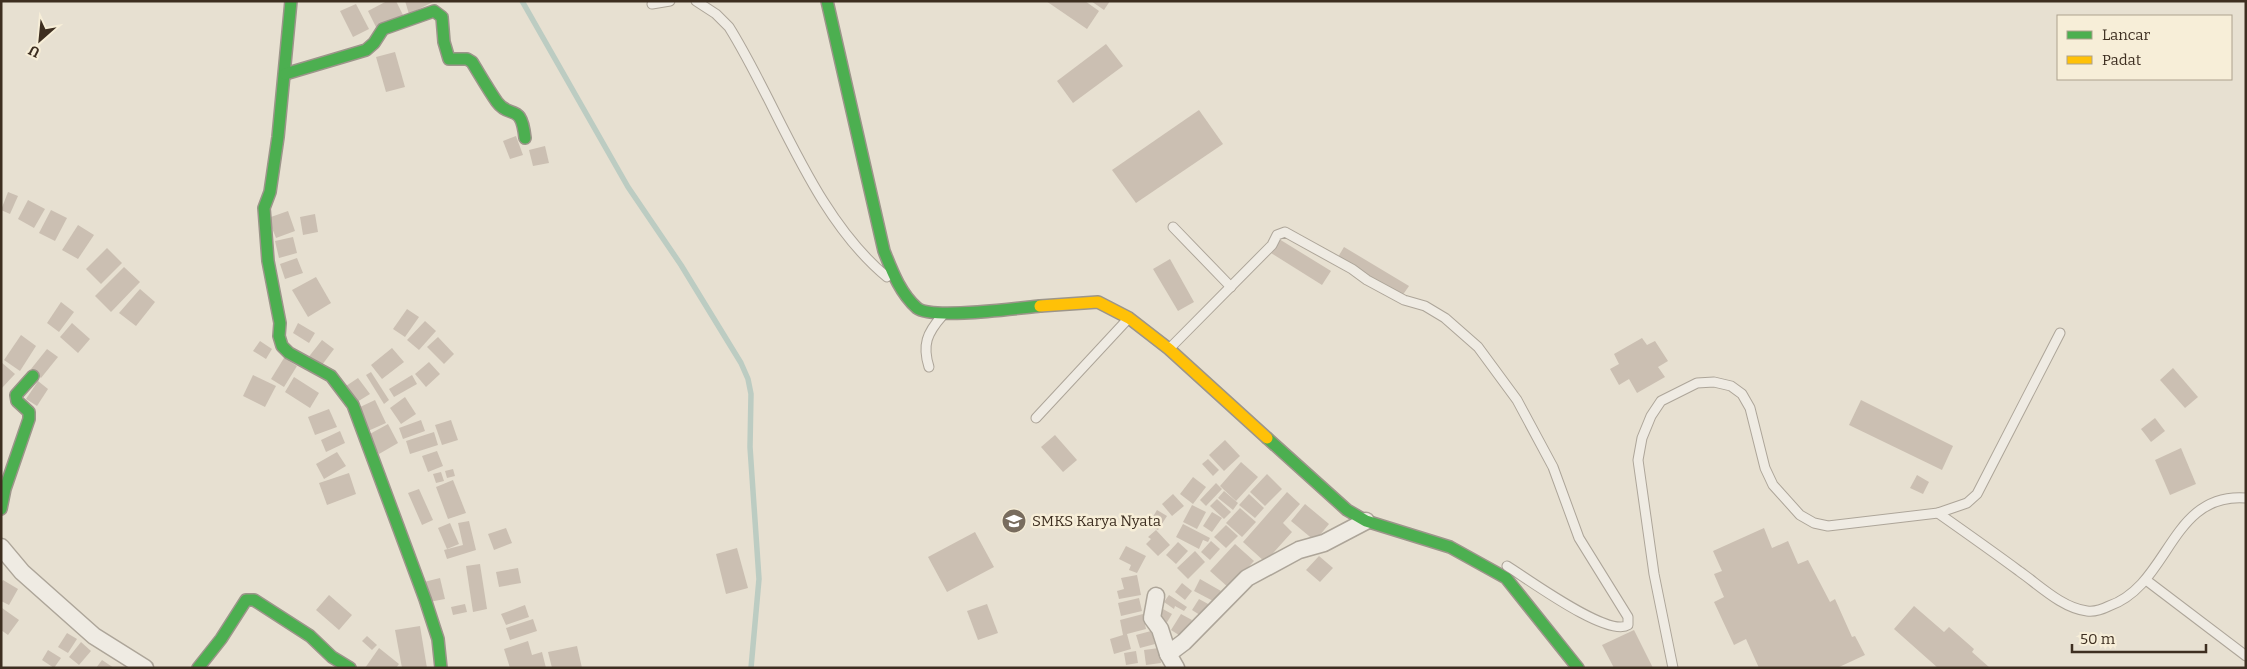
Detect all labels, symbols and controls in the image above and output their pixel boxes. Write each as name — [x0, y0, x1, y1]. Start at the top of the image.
north arrow — [15, 15, 65, 65]
legend — [2057, 15, 2232, 80]
text: Lancar — [2102, 26, 2150, 44]
text: U — [25, 41, 43, 61]
text: Padat — [2102, 51, 2142, 69]
school or university icon: SMKS Karya Nyata — [1001, 508, 1027, 534]
place label: SMKS Karya Nyata — [1032, 512, 1161, 530]
scale bar — [2072, 622, 2206, 654]
text: 50 m — [2080, 630, 2116, 648]

